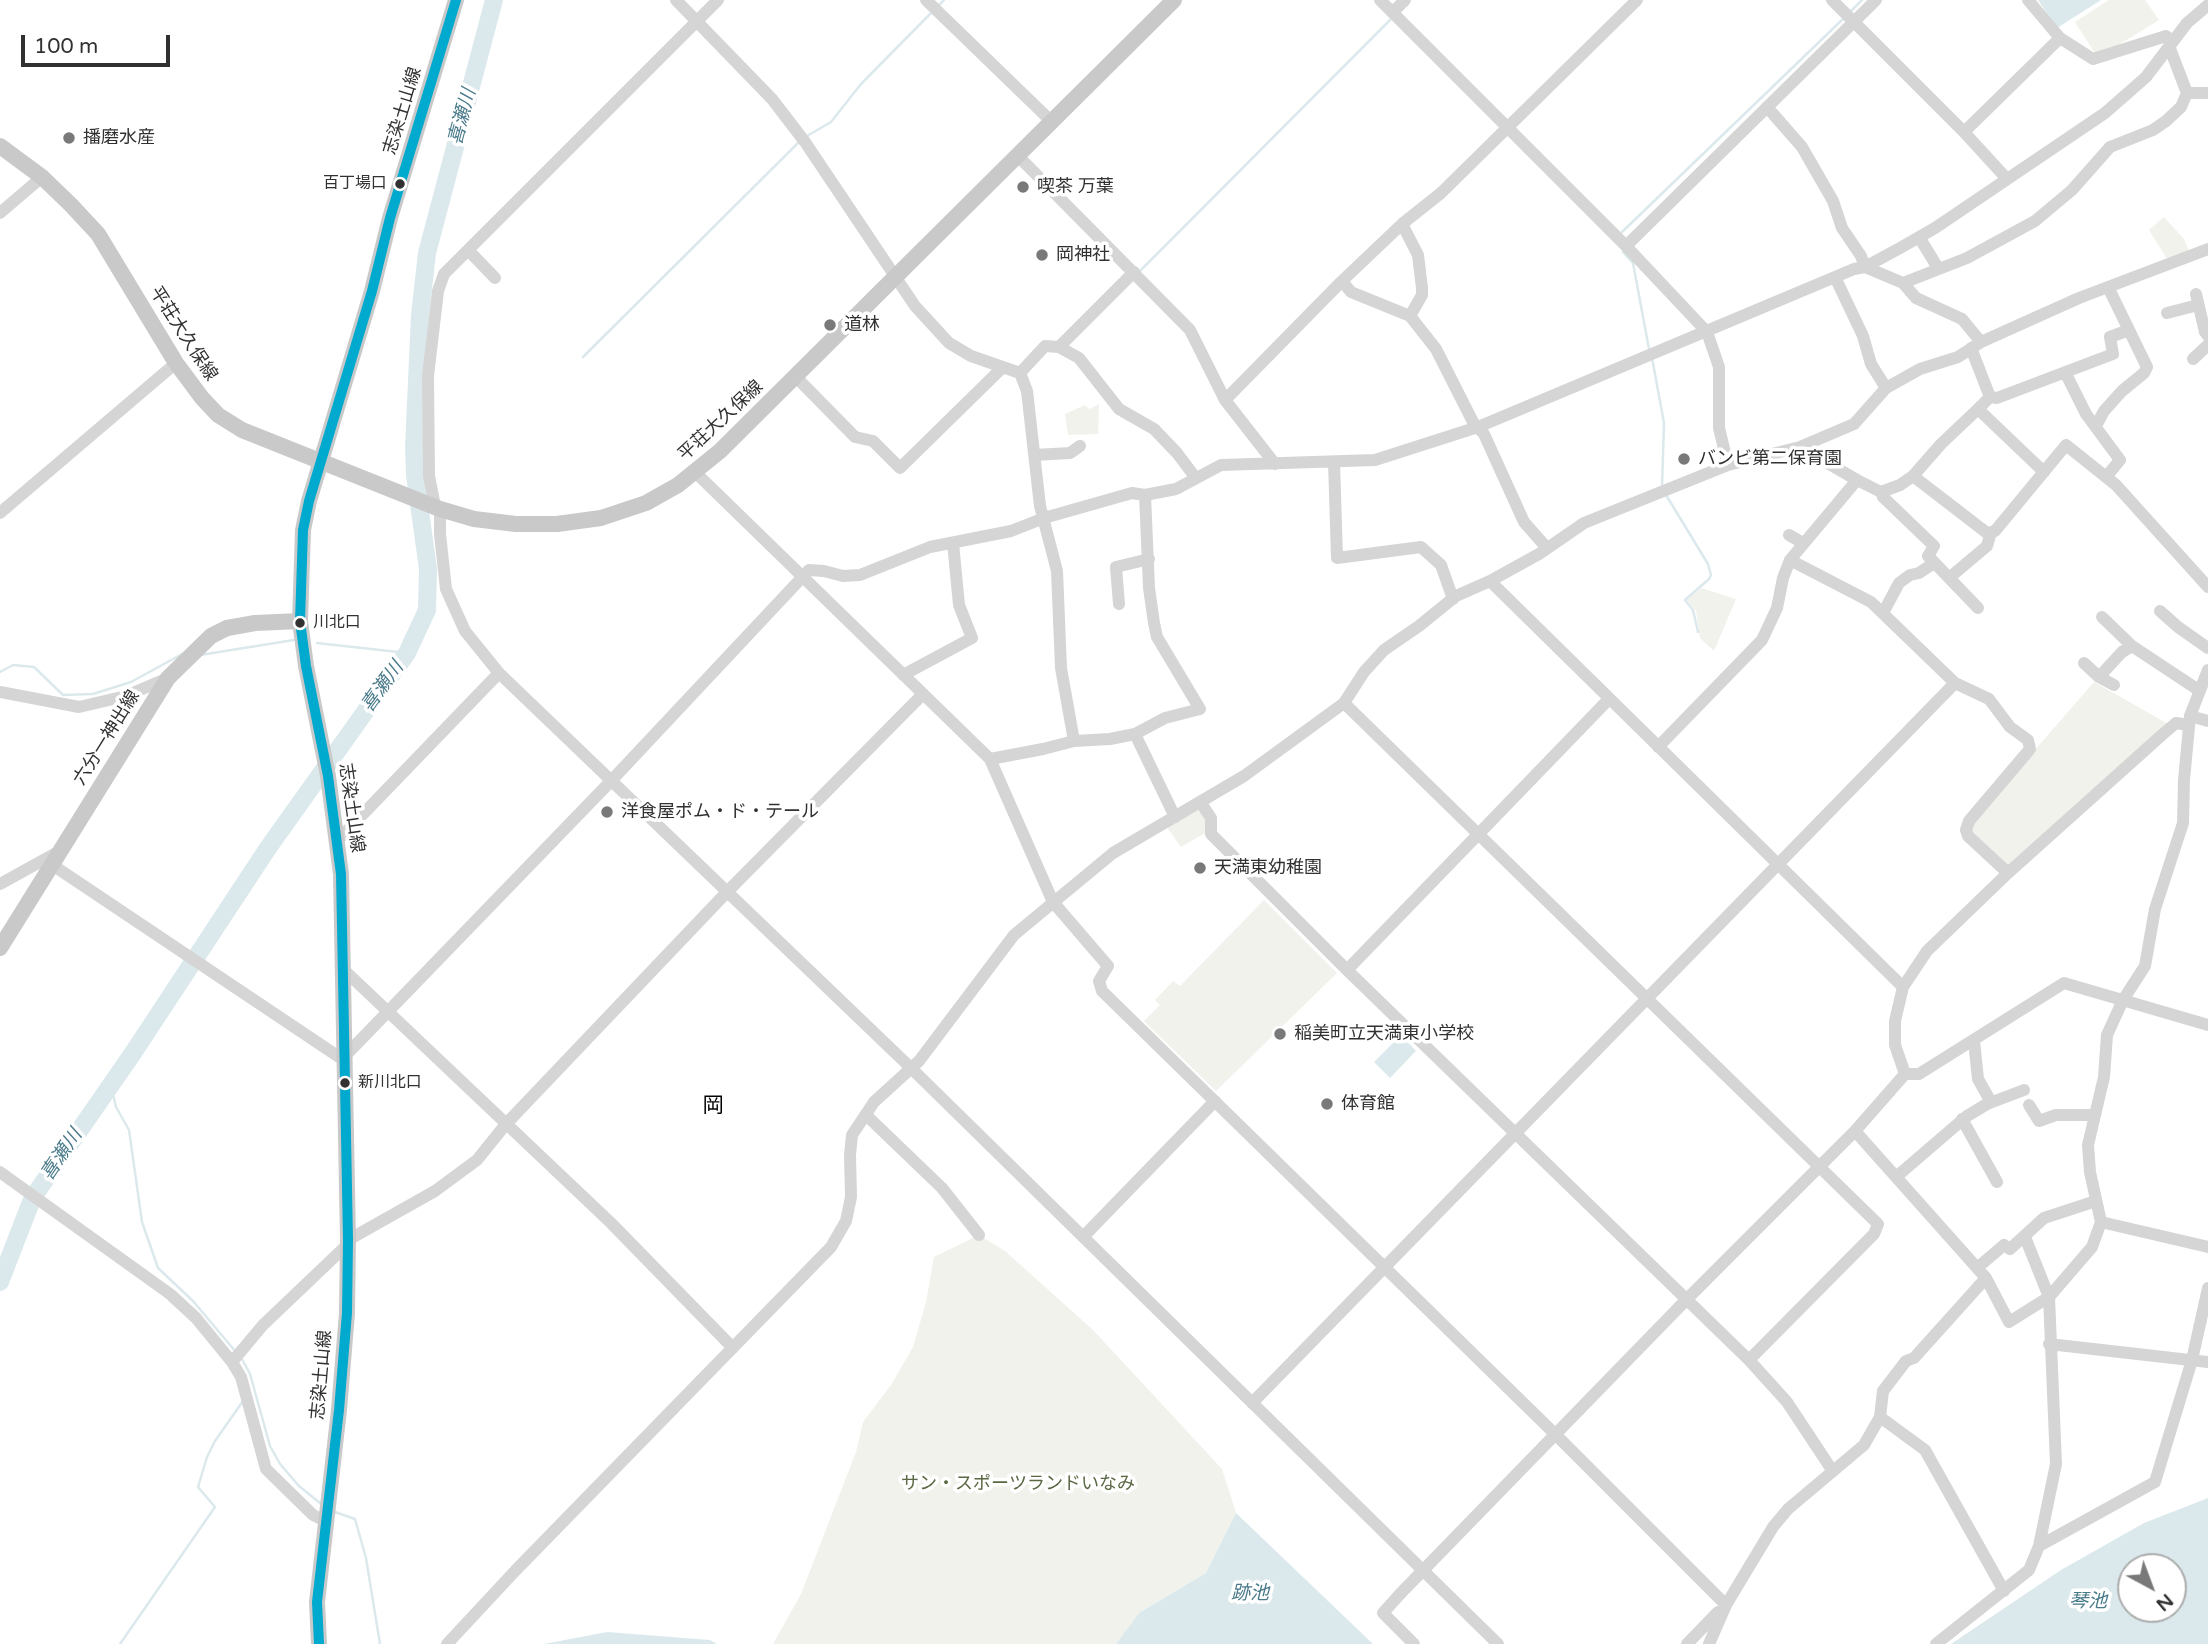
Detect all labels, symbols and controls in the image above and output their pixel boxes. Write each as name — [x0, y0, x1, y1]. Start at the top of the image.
scale bar — [24, 21, 173, 65]
text: 100 m — [34, 34, 98, 59]
street label: 志染土山線 — [380, 65, 426, 157]
water label: 喜瀬川 — [445, 87, 481, 147]
place label: 播磨水産 — [83, 127, 155, 149]
marker: 播磨水産 — [61, 130, 77, 146]
place label: 百丁場口 — [323, 174, 387, 194]
place label: 喫茶 万葉 — [1037, 176, 1114, 198]
marker: 百丁場口 — [393, 177, 407, 191]
marker: 喫茶 万葉 — [1015, 179, 1031, 195]
place label: 岡神社 — [1056, 244, 1110, 266]
marker: 岡神社 — [1034, 247, 1050, 263]
street label: 平荘大久保線 — [145, 283, 221, 385]
place label: 道林 — [844, 314, 880, 336]
marker: 道林 — [822, 317, 838, 333]
street label: 平荘大久保線 — [674, 376, 768, 466]
place label: バンビ第二保育園 — [1698, 448, 1842, 470]
marker: バンビ第二保育園 — [1676, 451, 1692, 467]
place label: 川北口 — [313, 613, 361, 633]
marker: 川北口 — [293, 616, 307, 630]
water label: 喜瀬川 — [357, 657, 409, 717]
street label: 六分一神出線 — [69, 686, 145, 790]
street label: 志染土山線 — [334, 762, 368, 854]
place label: 洋食屋ポム・ド・テール — [621, 801, 819, 823]
marker: 洋食屋ポム・ド・テール — [599, 804, 615, 820]
place label: 天満東幼稚園 — [1214, 857, 1322, 879]
marker: 天満東幼稚園 — [1192, 860, 1208, 876]
place label: 稲美町立天満東小学校 — [1294, 1023, 1474, 1045]
marker: 稲美町立天満東小学校 — [1272, 1026, 1288, 1042]
place label: 新川北口 — [358, 1073, 422, 1093]
marker: 新川北口 — [338, 1076, 352, 1090]
district label: 岡 — [703, 1093, 723, 1119]
place label: 体育館 — [1341, 1093, 1395, 1115]
marker: 体育館 — [1319, 1096, 1335, 1112]
water label: 喜瀬川 — [37, 1125, 87, 1185]
street label: 志染土山線 — [307, 1329, 337, 1421]
park label: サン・スポーツランドいなみ — [901, 1473, 1135, 1495]
north arrow — [2117, 1553, 2187, 1623]
water label: 跡池 — [1231, 1583, 1269, 1605]
text: N — [2151, 1589, 2177, 1616]
water label: 琴池 — [2069, 1591, 2107, 1613]

